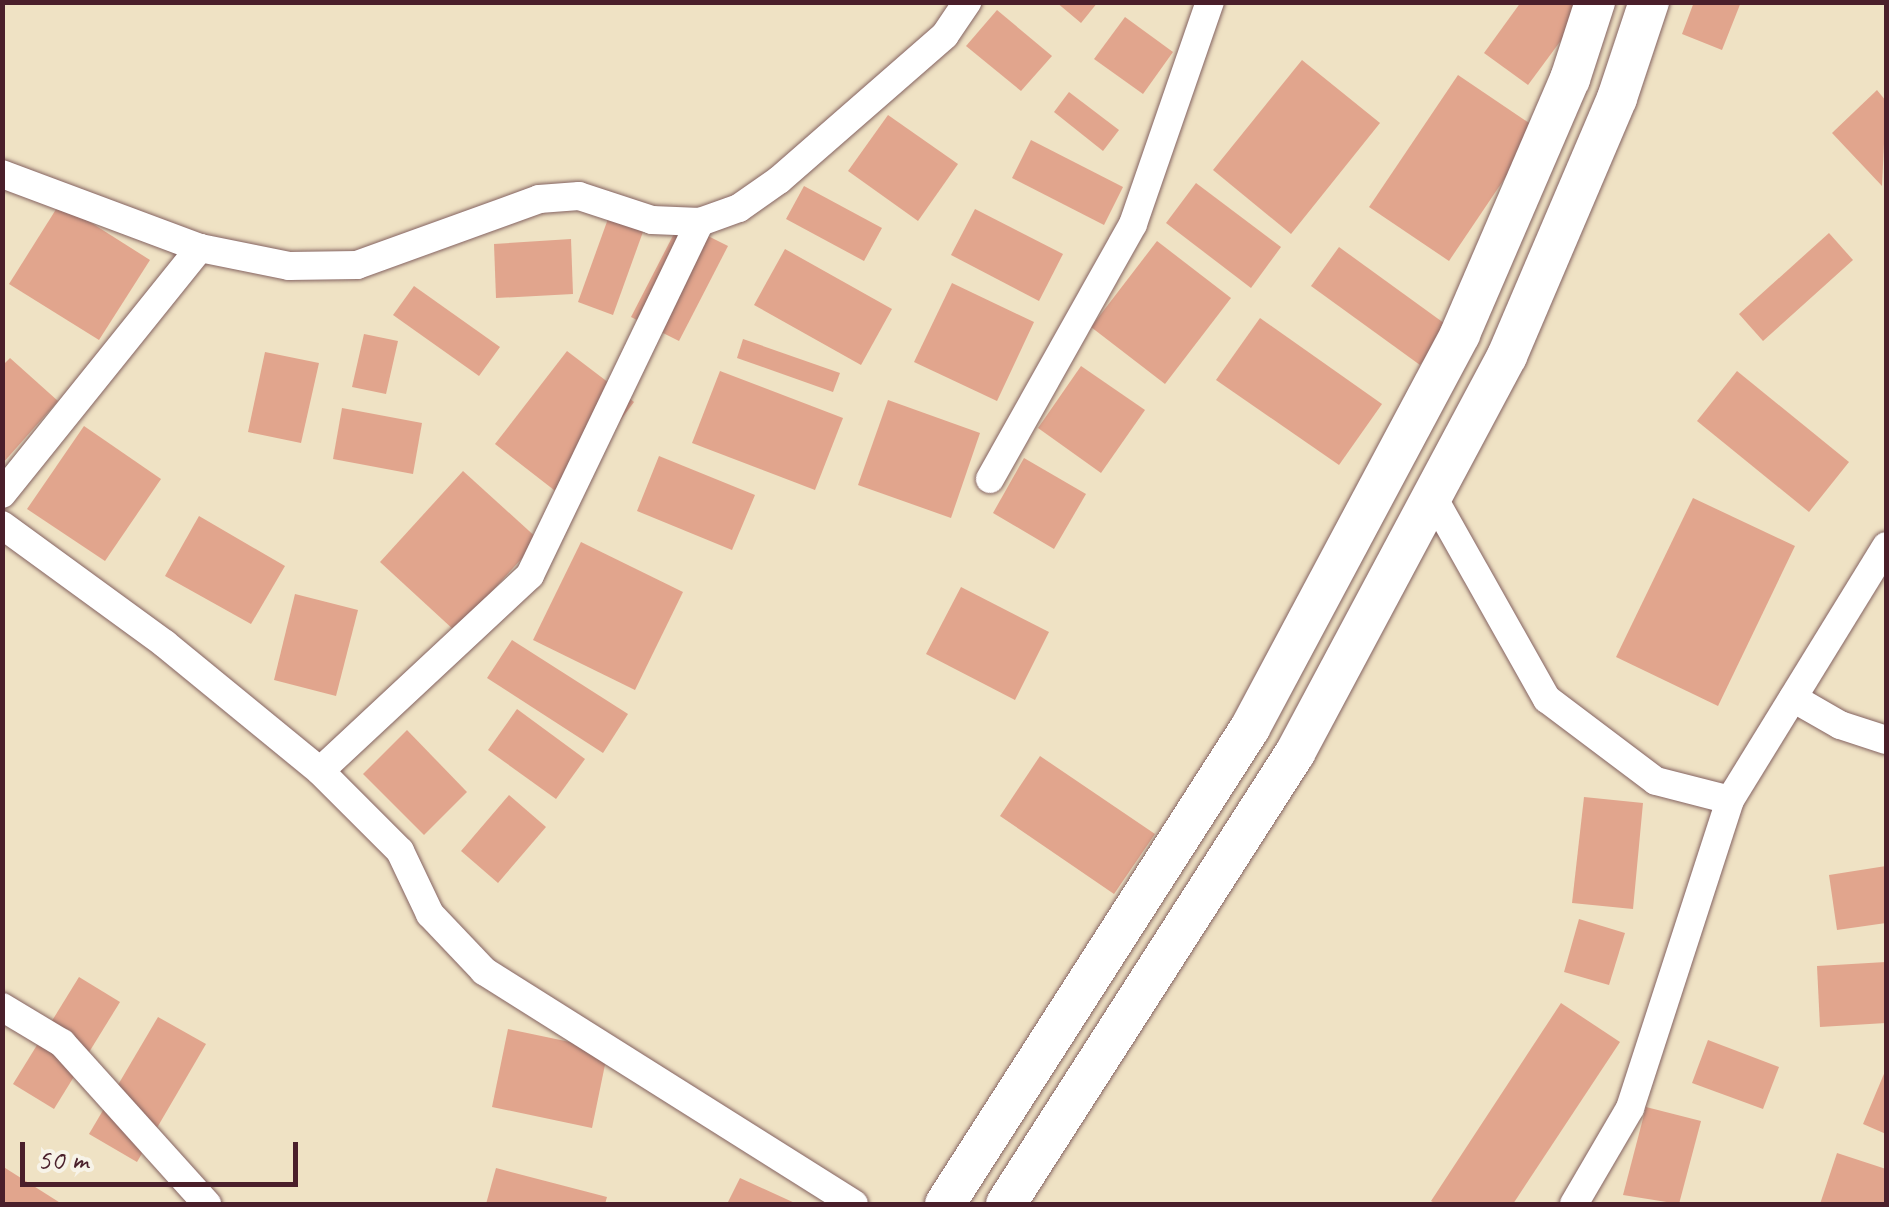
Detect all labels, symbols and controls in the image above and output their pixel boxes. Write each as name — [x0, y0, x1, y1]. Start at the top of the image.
scale bar — [25, 1122, 302, 1184]
text: 50 m — [37, 1140, 88, 1178]

